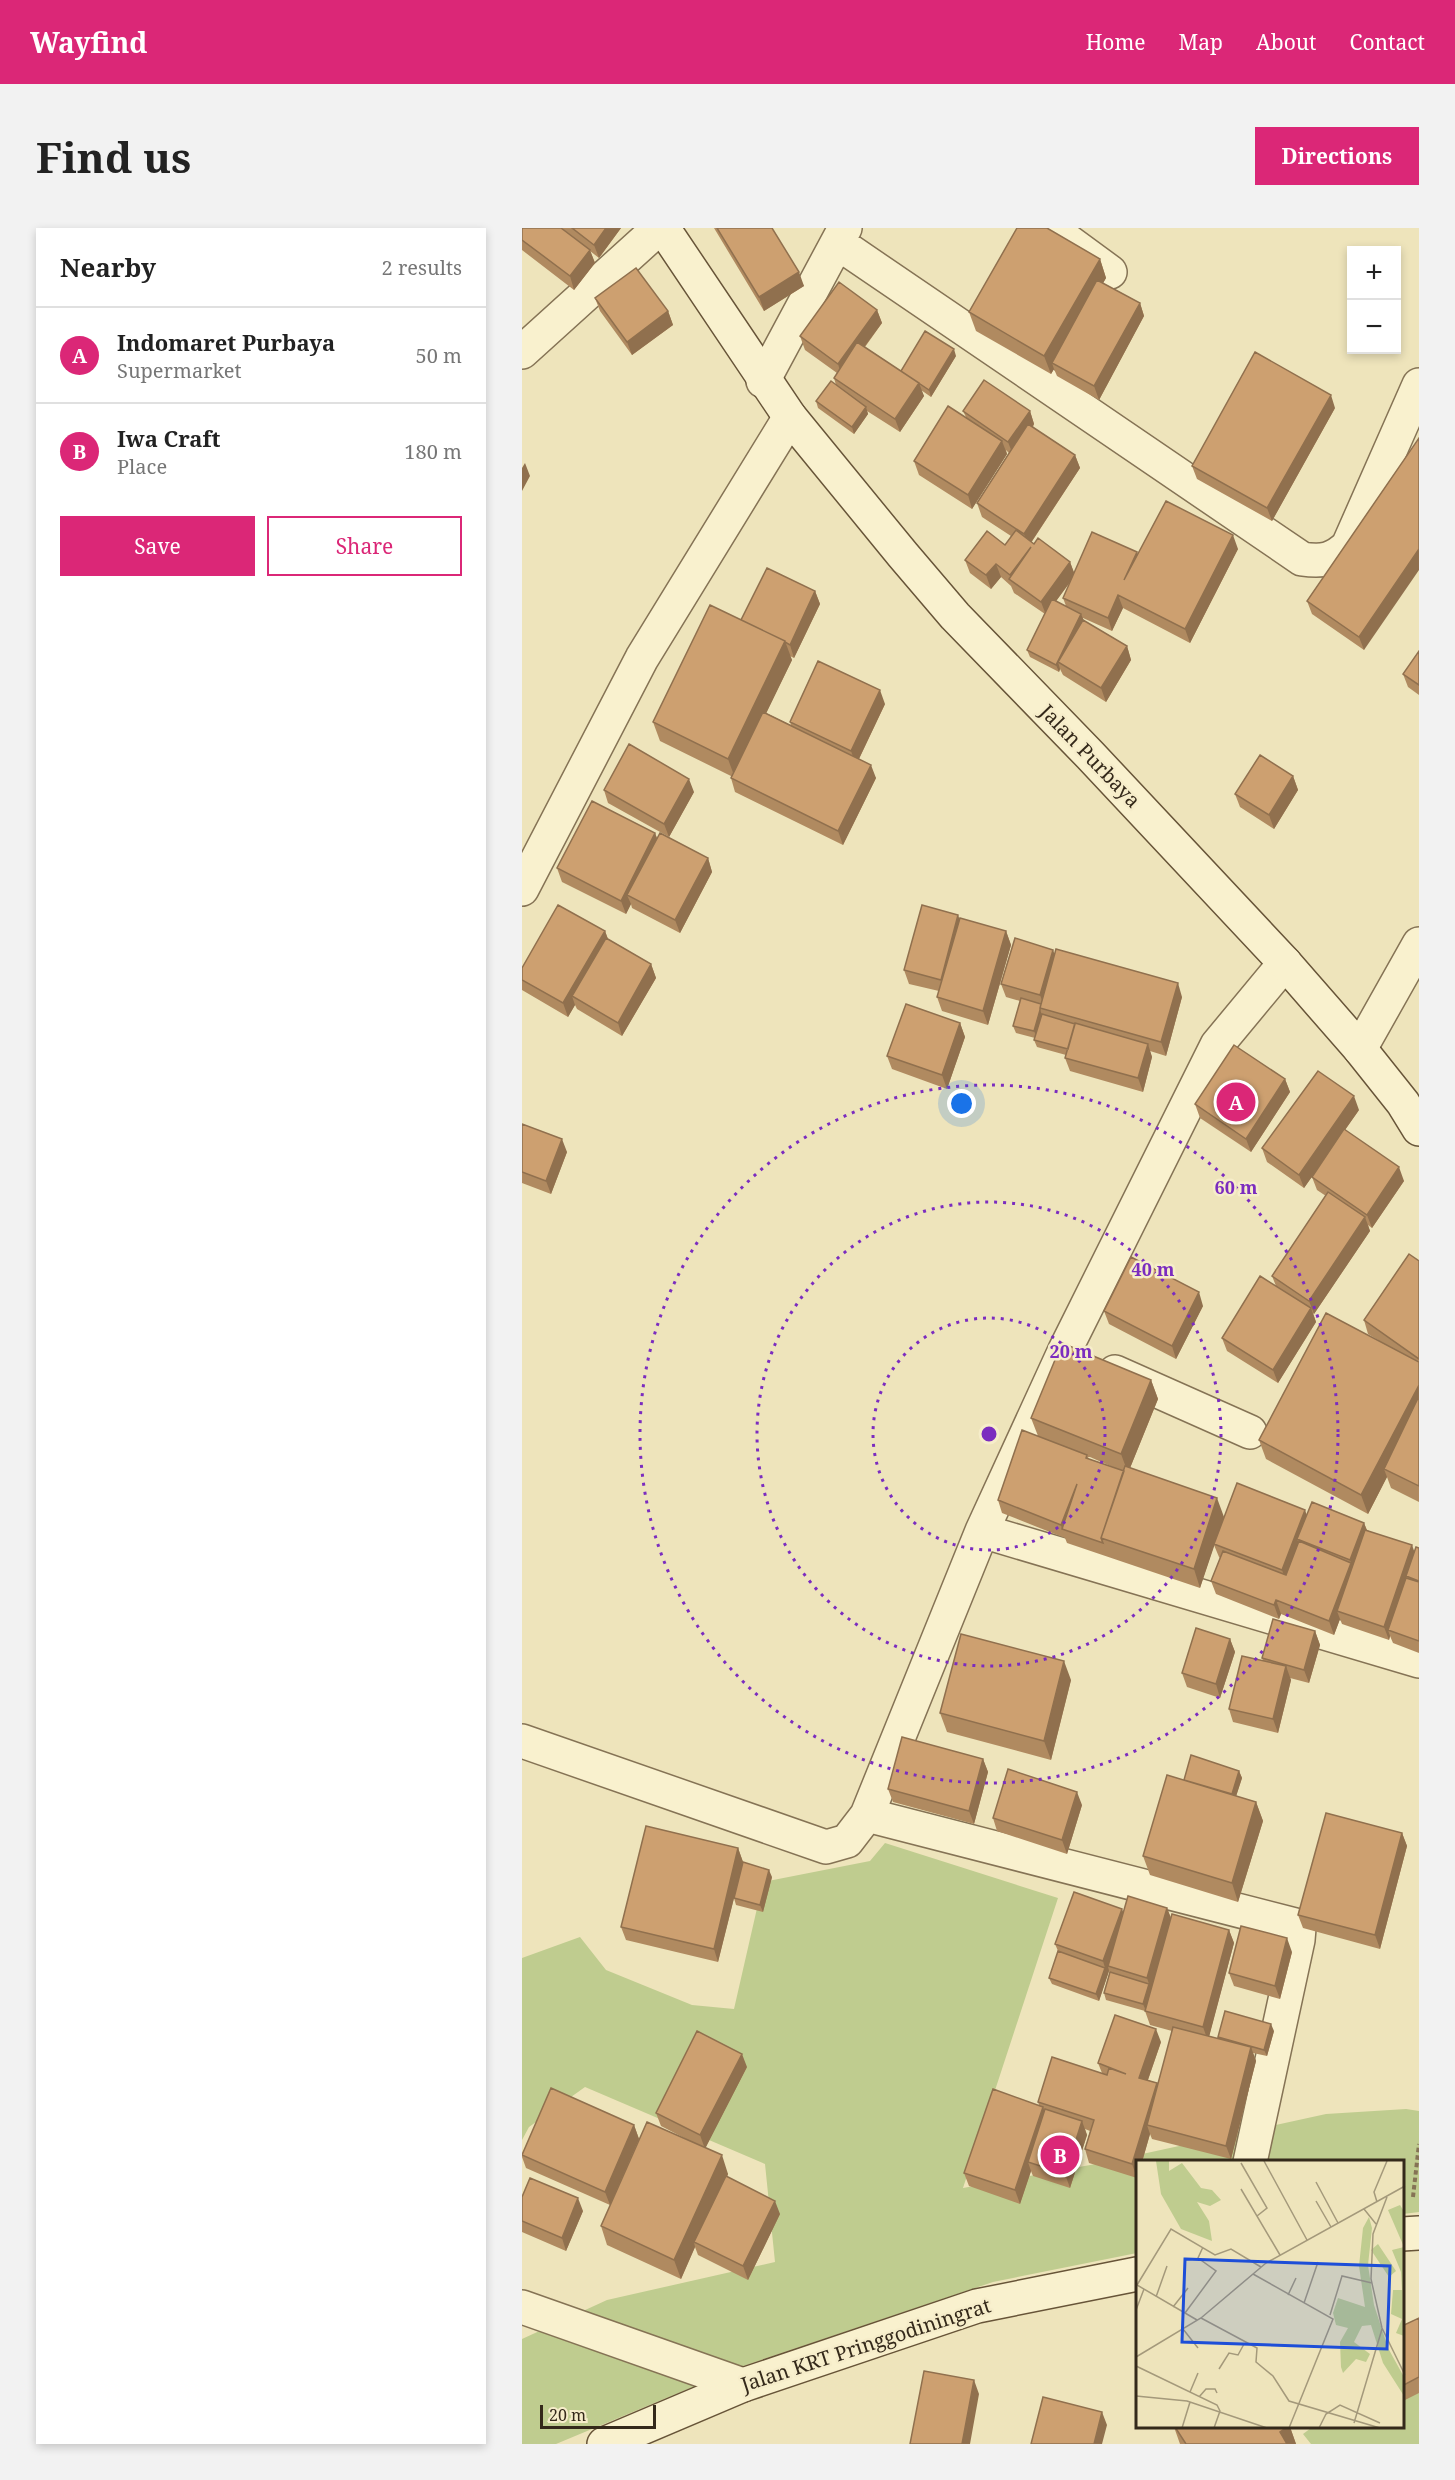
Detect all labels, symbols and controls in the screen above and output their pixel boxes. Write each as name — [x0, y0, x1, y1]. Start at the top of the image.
text: Wayfind — [30, 23, 148, 61]
text: Home — [1086, 28, 1146, 56]
text: Map — [1179, 28, 1223, 56]
text: About — [1256, 28, 1317, 56]
text: Contact — [1350, 28, 1425, 56]
button: Directions — [1255, 127, 1419, 185]
text: Find us — [36, 128, 191, 185]
map controls — [1347, 246, 1401, 354]
button: + — [1347, 246, 1401, 300]
text: Nearby — [60, 249, 156, 285]
text: 2 results — [382, 254, 462, 281]
button: − — [1347, 300, 1401, 354]
text: Indomaret Purbaya — [117, 327, 335, 357]
text: A — [72, 342, 87, 369]
text: 50 m — [416, 342, 462, 369]
text: Supermarket — [117, 357, 242, 384]
text: Iwa Craft — [117, 423, 220, 453]
text: B — [73, 438, 86, 465]
text: 180 m — [404, 438, 462, 465]
text: Place — [117, 453, 167, 480]
button: Save — [60, 516, 255, 576]
button: Share — [267, 516, 462, 576]
street label: Jalan Purbaya — [1033, 697, 1147, 813]
pin: A — [1216, 1080, 1256, 1124]
your location — [947, 1089, 976, 1118]
text: 60 m — [1215, 1175, 1258, 1199]
text: 40 m — [1132, 1257, 1175, 1281]
text: 20 m — [1050, 1339, 1093, 1363]
centre of rings — [979, 1424, 999, 1444]
pin: B — [1040, 2132, 1080, 2178]
inset map — [1136, 2160, 1404, 2429]
street label: Jalan KRT Pringgodiningrat — [737, 2291, 994, 2398]
scale bar — [540, 2402, 656, 2430]
text: 20 m — [549, 2404, 586, 2426]

